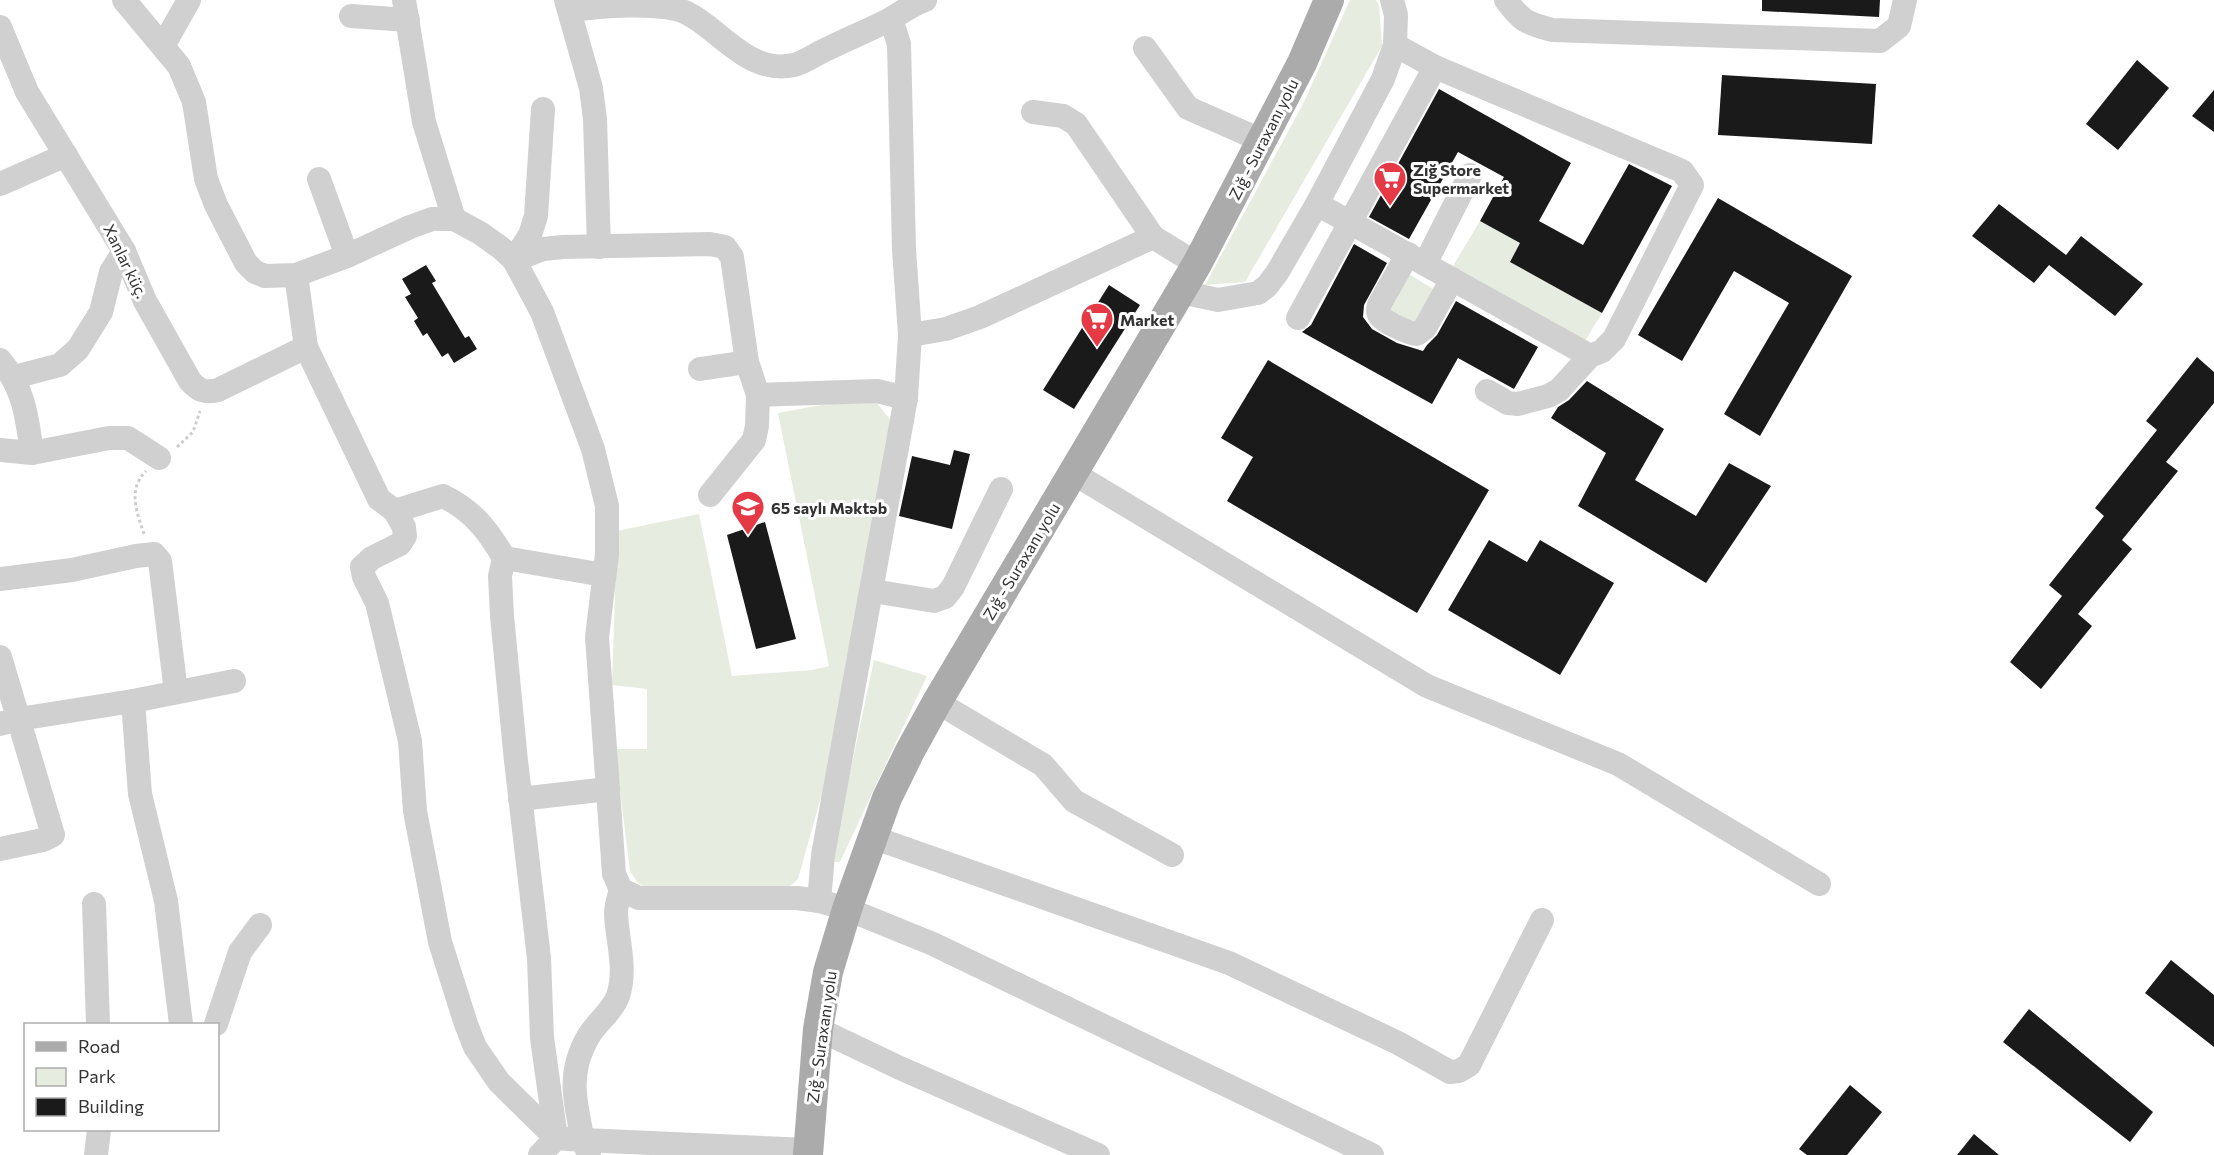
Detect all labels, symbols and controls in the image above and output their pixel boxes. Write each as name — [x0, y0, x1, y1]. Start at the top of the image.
street label: Zığ - Suraxanı yolu — [1224, 75, 1302, 203]
supermarket icon: Zığ Store Supermarket — [1372, 160, 1408, 207]
place label: Zığ Store Supermarket — [1413, 160, 1509, 197]
street label: Xanlar küç. — [100, 221, 152, 301]
supermarket icon: Market — [1079, 301, 1115, 348]
place label: Market — [1120, 310, 1174, 329]
school or university icon: 65 saylı Məktəb — [730, 489, 766, 536]
place label: 65 saylı Məktəb — [771, 498, 887, 517]
street label: Zığ - Suraxanı yolu — [979, 499, 1063, 623]
street label: Zığ - Suraxanı yolu — [802, 970, 840, 1104]
legend — [24, 1023, 219, 1131]
text: Road — [78, 1035, 120, 1057]
text: Park — [78, 1065, 116, 1087]
text: Building — [78, 1095, 144, 1117]

